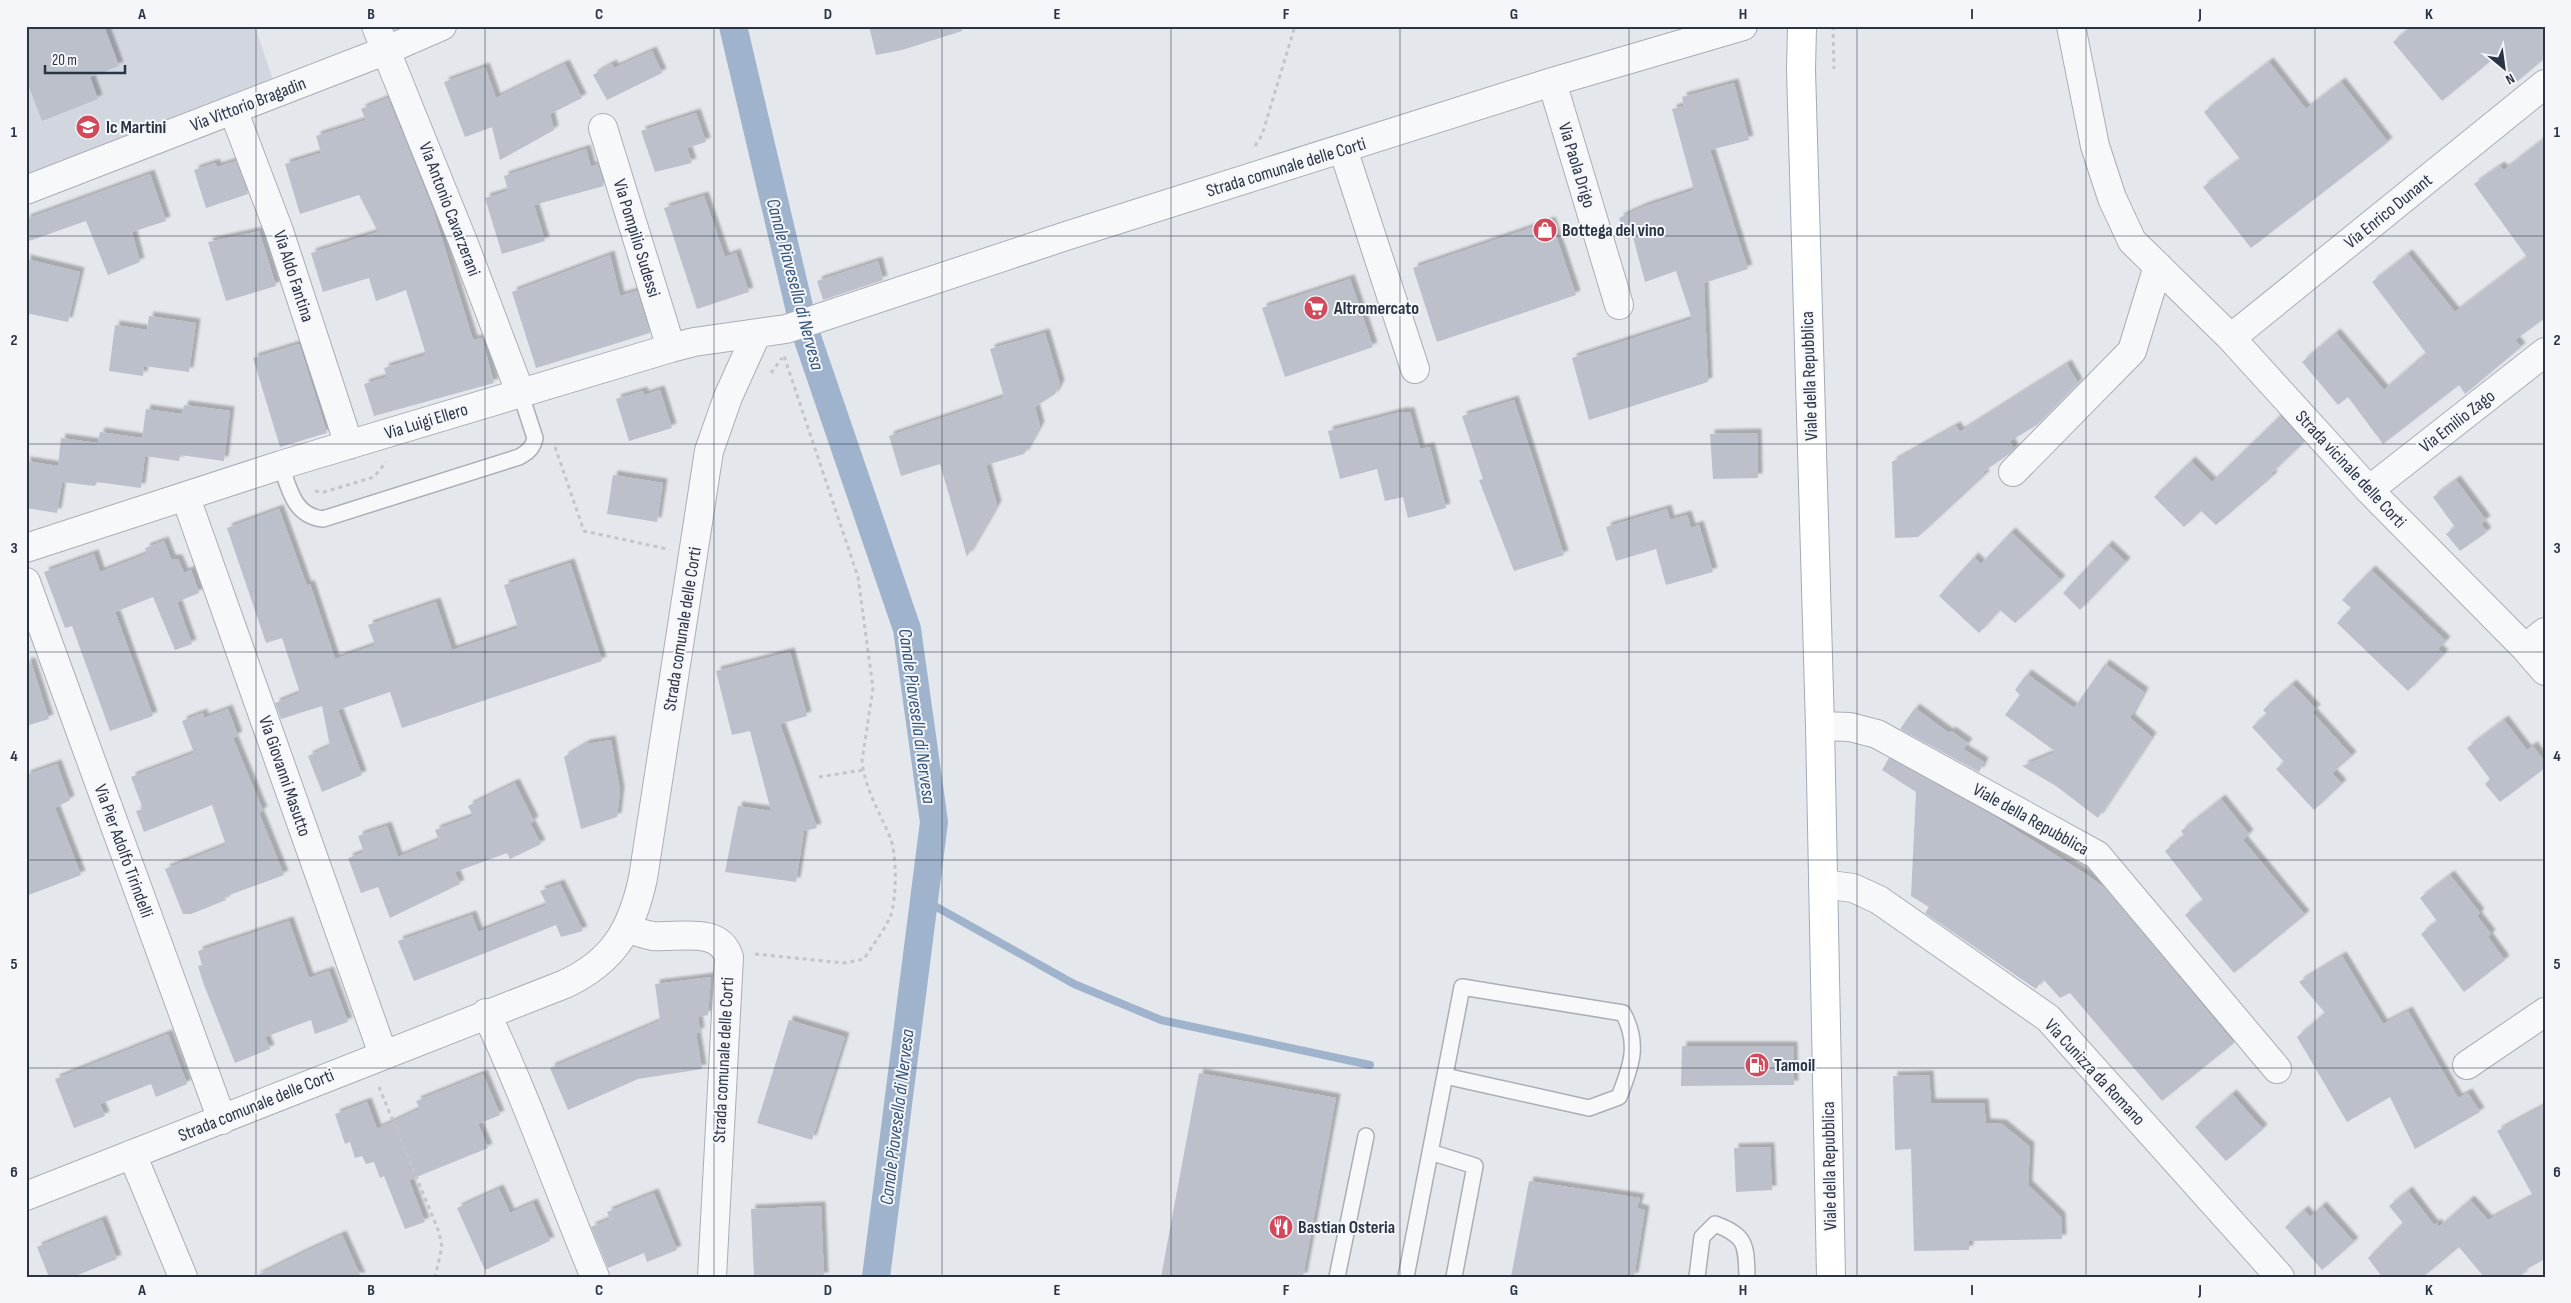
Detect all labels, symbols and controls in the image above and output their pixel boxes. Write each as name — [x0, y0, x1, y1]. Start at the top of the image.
text: A — [137, 5, 146, 24]
text: B — [367, 5, 375, 24]
text: C — [595, 5, 603, 24]
text: D — [824, 5, 832, 24]
text: E — [1054, 5, 1061, 24]
text: F — [1283, 5, 1290, 24]
text: G — [1510, 5, 1518, 24]
text: H — [1739, 5, 1747, 24]
text: I — [1970, 5, 1974, 24]
text: J — [2197, 5, 2202, 24]
text: K — [2425, 5, 2433, 24]
scale bar — [45, 42, 125, 74]
north arrow — [2478, 42, 2528, 92]
text: 20 m — [52, 51, 77, 70]
text: N — [2503, 70, 2517, 88]
street label: Via Vittorio Bragadin — [187, 73, 309, 136]
school or university icon: Ic Martini — [75, 114, 101, 140]
place label: Ic Martini — [106, 117, 166, 138]
street label: Via Paola Drigo — [1554, 120, 1599, 210]
text: 1 — [11, 123, 18, 142]
text: 1 — [2554, 123, 2561, 142]
street label: Strada comunale delle Corti — [1204, 133, 1369, 202]
street label: Via Antonio Cavarzerani — [414, 139, 485, 279]
street label: Via Enrico Dunant — [2340, 169, 2437, 253]
street label: Via Pompilio Sudessi — [609, 177, 664, 300]
water label: Canale Piavesella di Nervesa — [761, 196, 829, 373]
shop icon: Bottega del vino — [1532, 217, 1558, 243]
place label: Bottega del vino — [1562, 220, 1665, 241]
street label: Via Aldo Fantina — [269, 228, 318, 325]
supermarket icon: Altromercato — [1303, 295, 1329, 321]
place label: Altromercato — [1333, 298, 1419, 319]
street label: Viale della Repubblica — [1797, 311, 1822, 441]
text: 2 — [10, 331, 18, 350]
text: 2 — [2553, 331, 2561, 350]
street label: Via Emilio Zago — [2415, 385, 2499, 457]
street label: Via Luigi Ellero — [382, 399, 470, 444]
street label: Strada vicinale delle Corti — [2291, 406, 2411, 532]
text: 3 — [10, 539, 18, 558]
text: 3 — [2553, 539, 2561, 558]
street label: Strada comunale delle Corti — [659, 546, 706, 713]
water label: Canale Piavesella di Nervesa — [893, 627, 940, 806]
street label: Via Giovanni Masutto — [254, 713, 315, 839]
text: 4 — [10, 747, 18, 766]
text: 4 — [2553, 747, 2561, 766]
street label: Viale della Repubblica — [1969, 779, 2092, 860]
street label: Via Pier Adolfo Tirindelli — [90, 782, 157, 921]
text: 5 — [10, 955, 18, 974]
text: 5 — [2553, 955, 2561, 974]
street label: Strada comunale delle Corti — [709, 977, 738, 1143]
street label: Via Cunizza da Romano — [2040, 1015, 2149, 1130]
water label: Canale Piavesella di Nervesa — [875, 1028, 920, 1206]
fuel station icon: Tamoil — [1744, 1052, 1770, 1078]
place label: Tamoil — [1774, 1055, 1815, 1076]
street label: Strada comunale delle Corti — [175, 1065, 337, 1146]
street label: Viale della Repubblica — [1818, 1101, 1841, 1231]
text: 6 — [10, 1163, 18, 1182]
text: 6 — [2553, 1163, 2561, 1182]
restaurant icon: Bastian Osteria — [1268, 1214, 1294, 1240]
place label: Bastian Osteria — [1298, 1217, 1395, 1238]
text: A — [137, 1281, 146, 1300]
text: B — [367, 1281, 375, 1300]
text: C — [595, 1281, 603, 1300]
text: D — [824, 1281, 832, 1300]
text: E — [1054, 1281, 1061, 1300]
text: F — [1283, 1281, 1290, 1300]
text: G — [1510, 1281, 1518, 1300]
text: H — [1739, 1281, 1747, 1300]
text: I — [1970, 1281, 1974, 1300]
text: J — [2197, 1281, 2202, 1300]
text: K — [2425, 1281, 2433, 1300]

